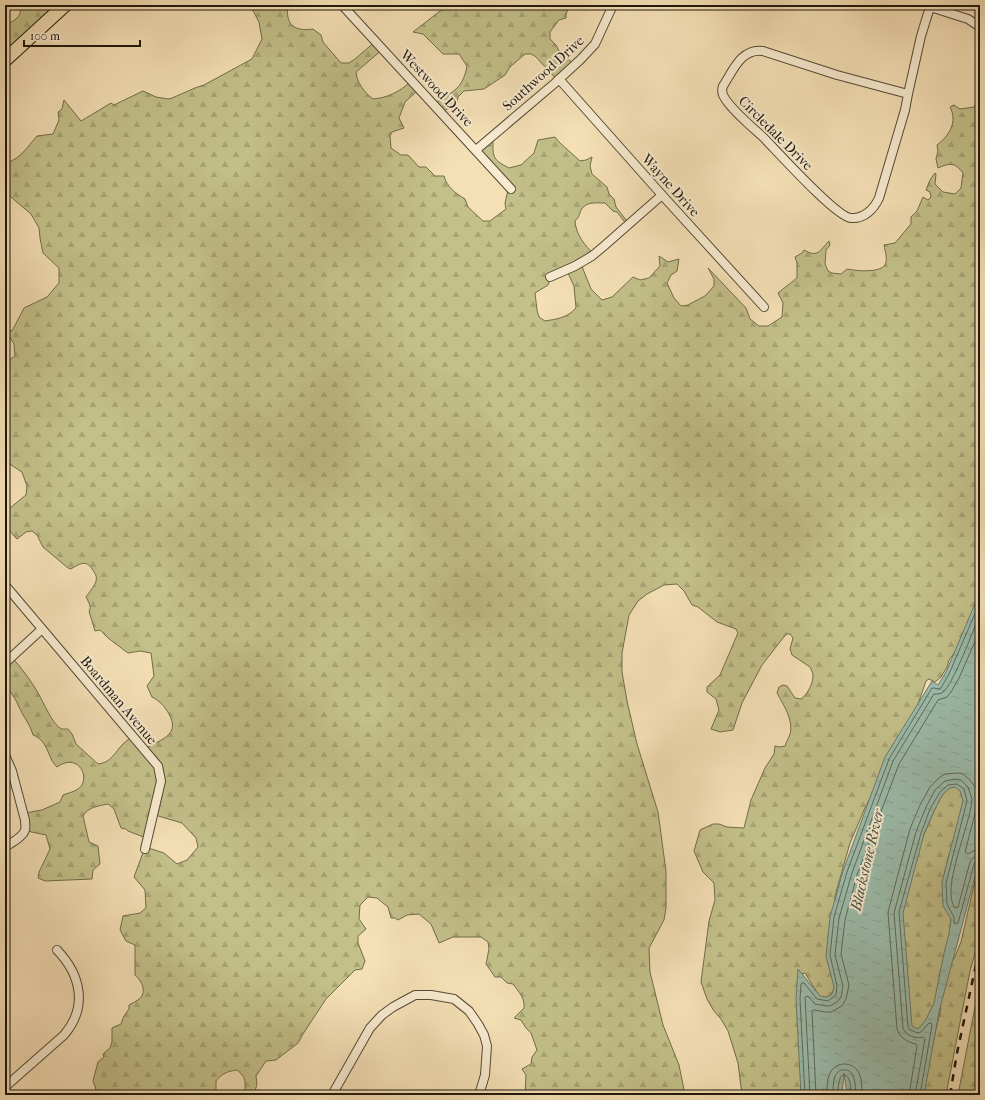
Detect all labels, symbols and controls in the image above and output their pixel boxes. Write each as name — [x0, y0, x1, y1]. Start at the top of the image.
scale bar — [24, 22, 140, 48]
text: 100 m — [30, 29, 60, 43]
street label: Southwood Drive — [499, 32, 588, 114]
street label: Westwood Drive — [396, 46, 477, 130]
street label: Circledale Drive — [735, 93, 816, 174]
street label: Wayne Drive — [637, 150, 703, 220]
street label: Boardman Avenue — [77, 653, 161, 748]
water label: Blackstone River — [846, 806, 888, 914]

